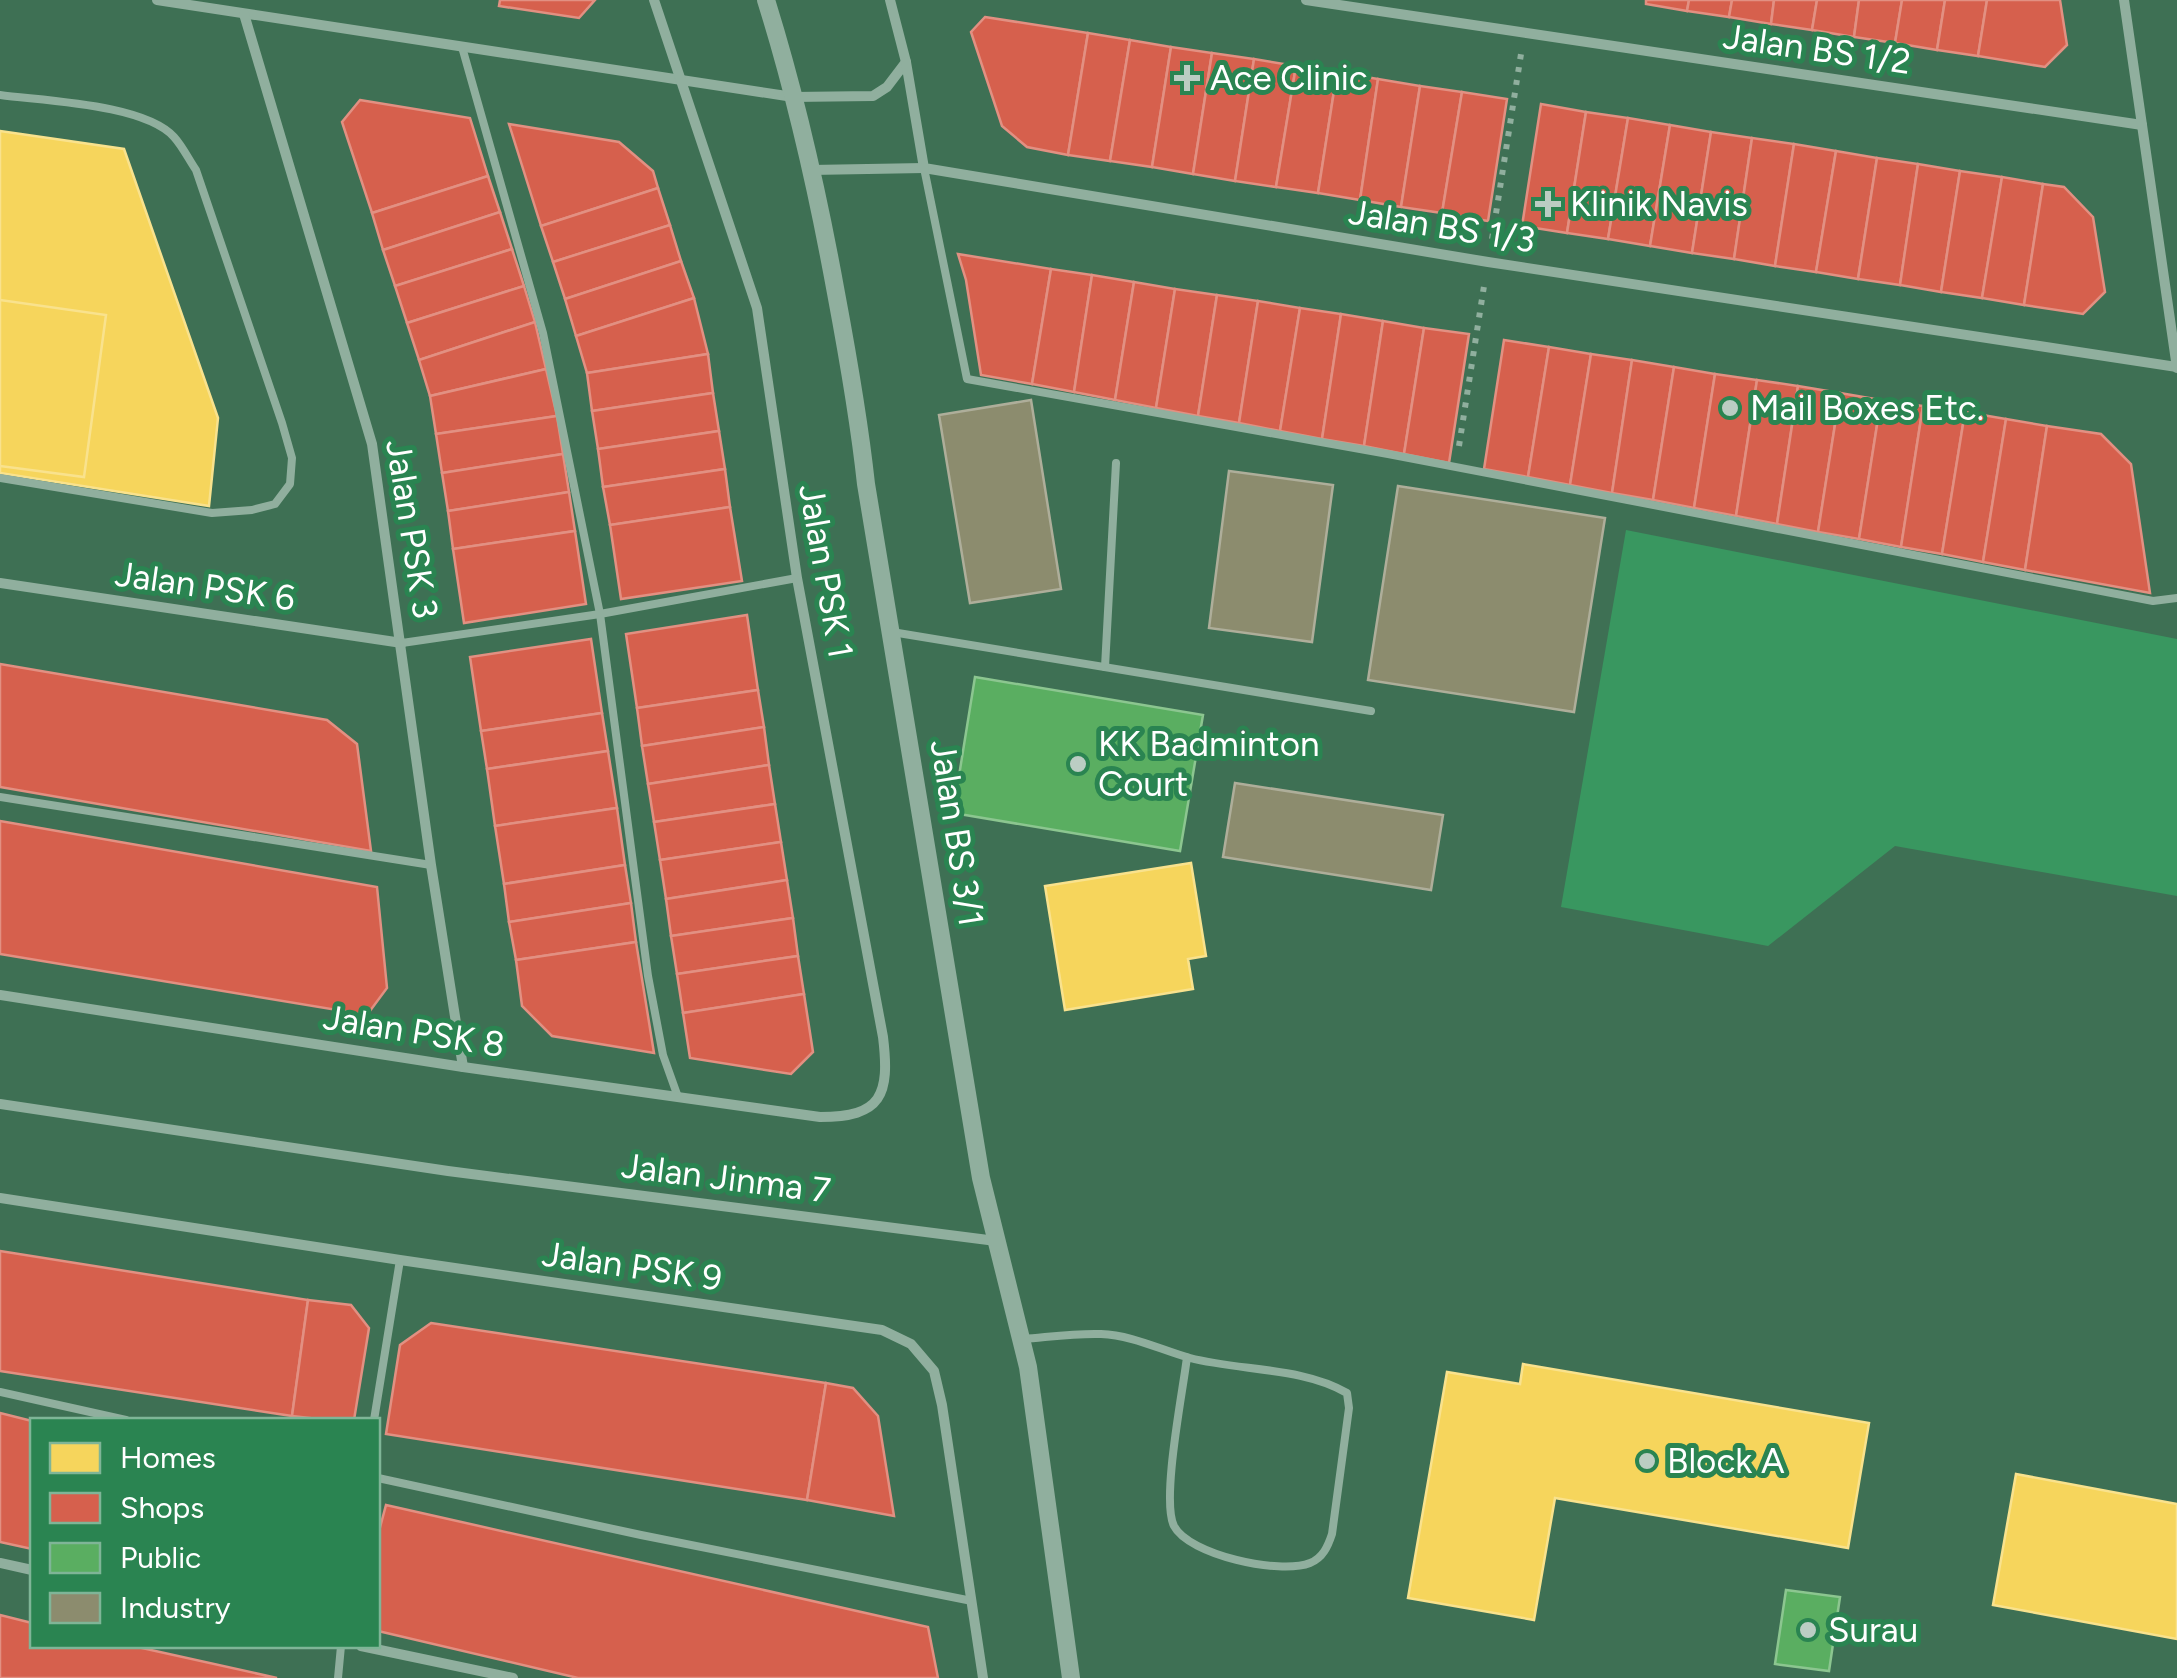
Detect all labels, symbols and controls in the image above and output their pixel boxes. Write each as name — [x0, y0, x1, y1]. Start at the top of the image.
street label: Jalan BS 1/2 — [1721, 15, 1913, 83]
place label: Ace Clinic — [1210, 57, 1368, 99]
marker: Ace Clinic — [1174, 65, 1200, 91]
place label: Klinik Navis — [1570, 183, 1748, 225]
street label: Jalan BS 1/3 — [1346, 191, 1538, 261]
marker: Klinik Navis — [1535, 191, 1561, 217]
place label: Mail Boxes Etc. — [1750, 387, 1984, 429]
marker: Mail Boxes Etc. — [1719, 397, 1741, 419]
street label: Jalan PSK 3 — [377, 437, 447, 621]
street label: Jalan PSK 1 — [790, 481, 862, 661]
street label: Jalan PSK 6 — [112, 553, 298, 619]
place label: KK Badminton Court — [1098, 723, 1320, 805]
street label: Jalan BS 3/1 — [922, 737, 992, 929]
marker: KK Badminton Court — [1067, 753, 1089, 775]
street label: Jalan PSK 8 — [320, 996, 508, 1066]
street label: Jalan Jinma 7 — [619, 1144, 833, 1212]
street label: Jalan PSK 9 — [539, 1233, 725, 1299]
legend — [30, 1418, 380, 1648]
text: Homes — [120, 1439, 216, 1476]
place label: Block A — [1667, 1440, 1785, 1482]
marker: Block A — [1636, 1450, 1658, 1472]
text: Shops — [120, 1489, 204, 1526]
text: Public — [120, 1539, 201, 1576]
text: Industry — [120, 1589, 231, 1626]
place label: Surau — [1828, 1609, 1918, 1651]
marker: Surau — [1797, 1619, 1819, 1641]

